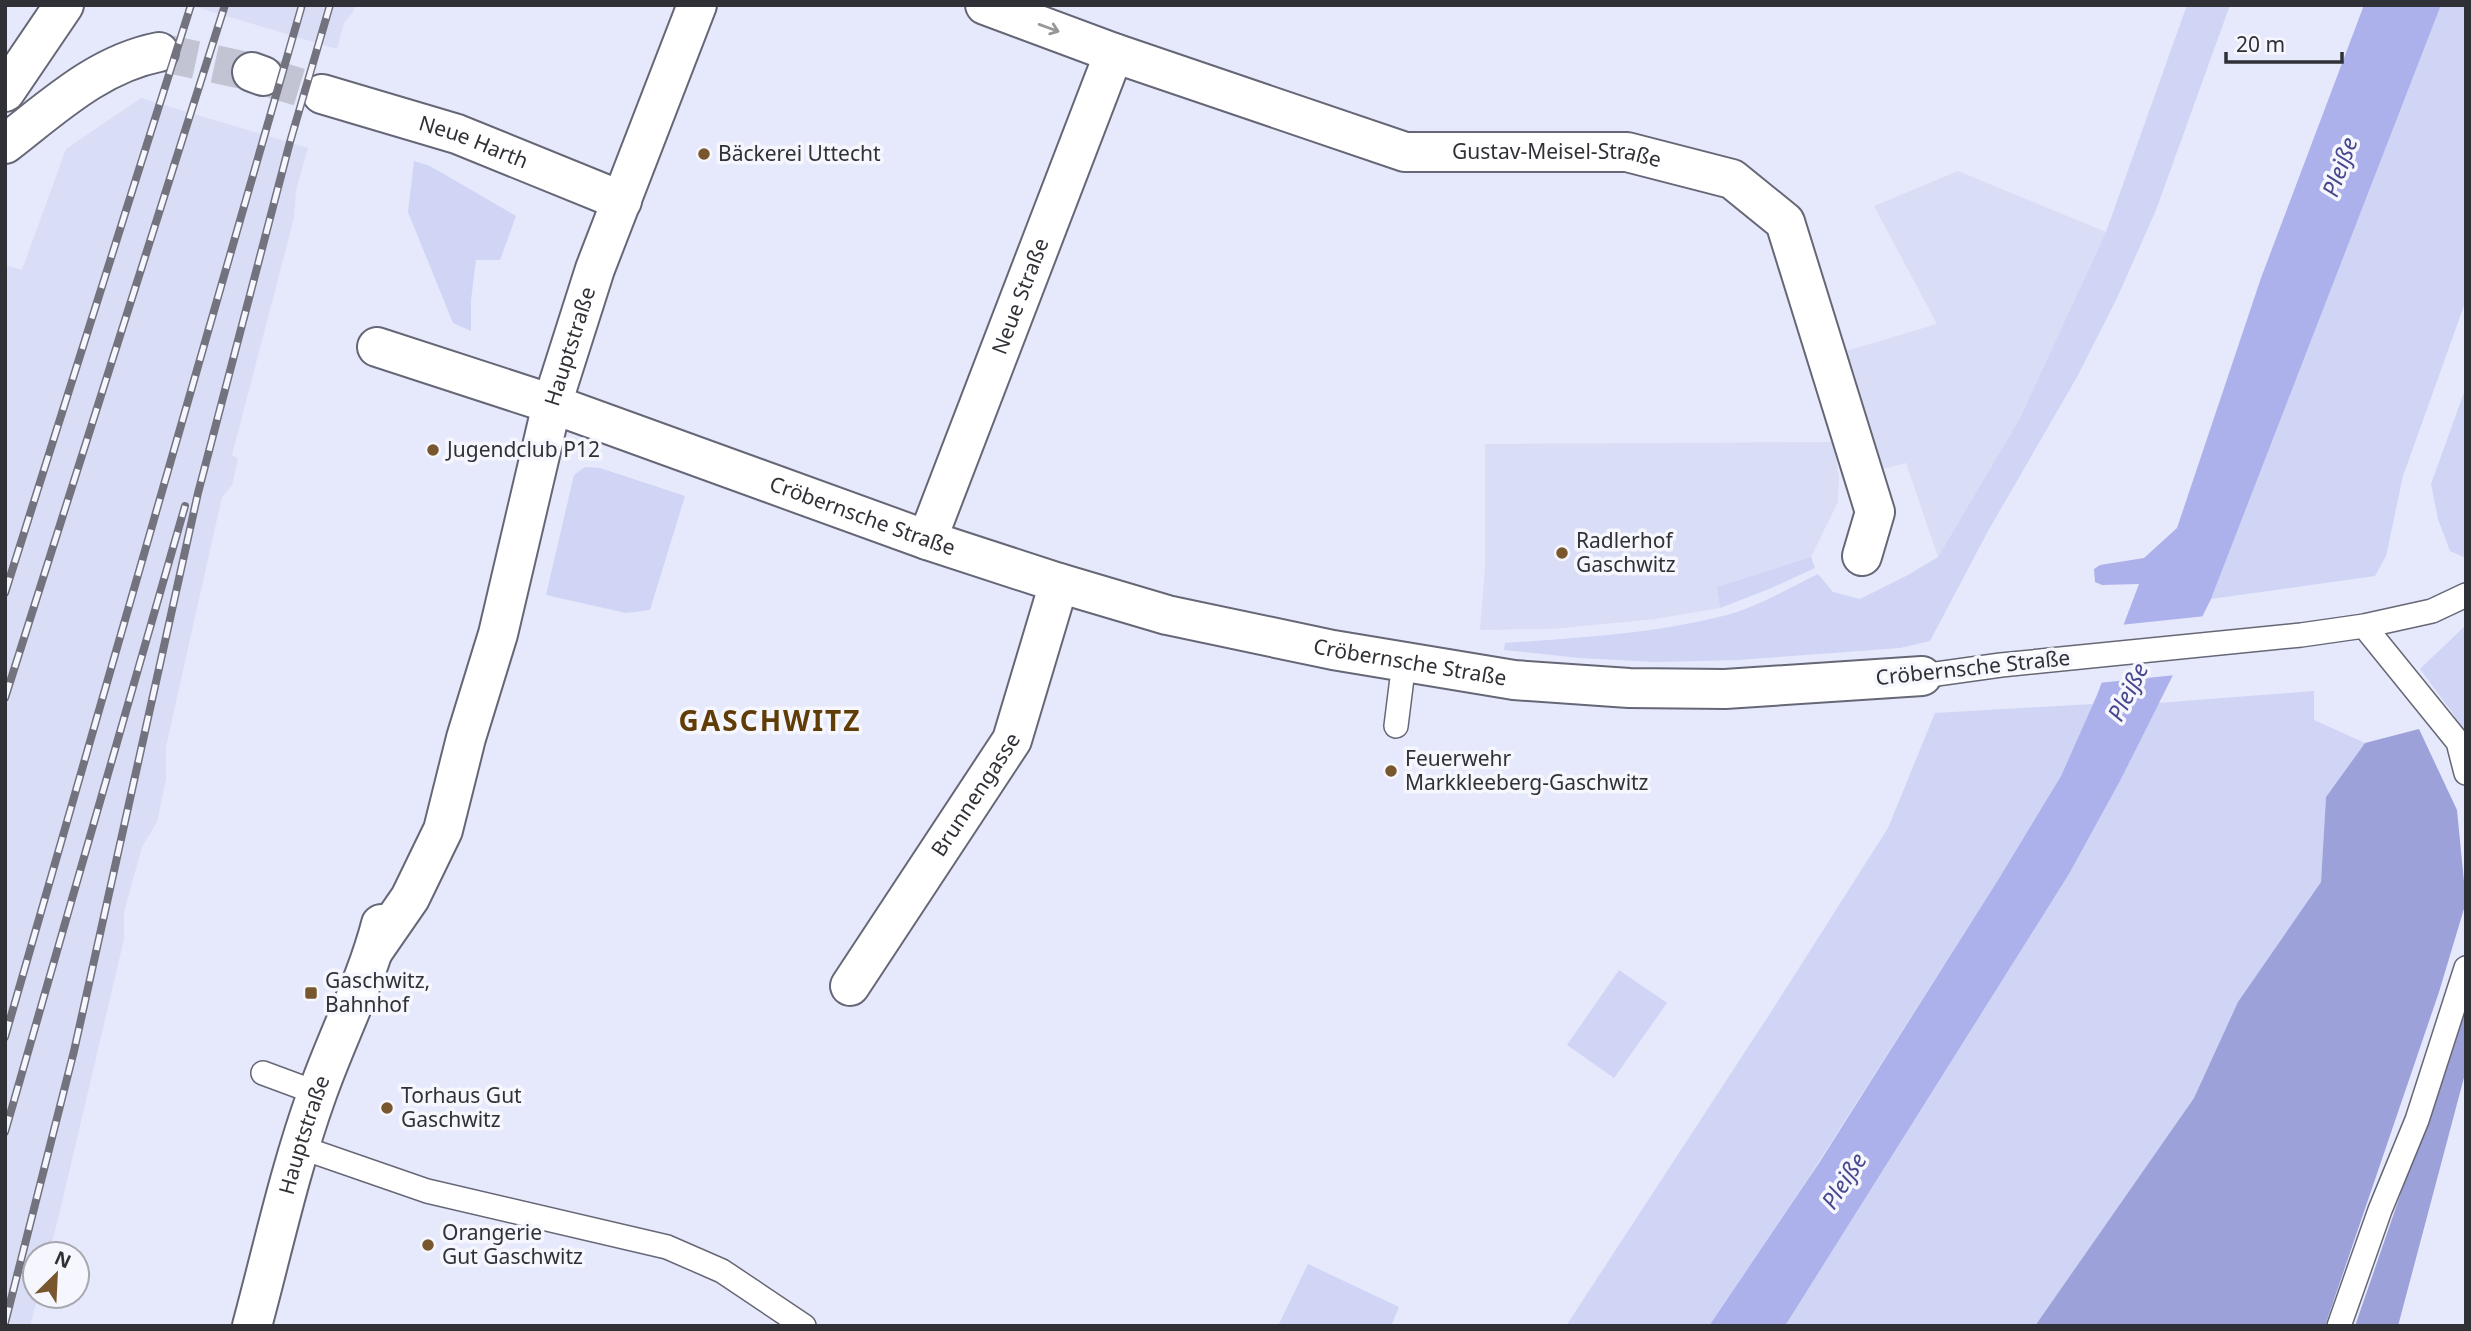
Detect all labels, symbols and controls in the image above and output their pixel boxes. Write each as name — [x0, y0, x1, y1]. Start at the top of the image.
scale bar — [2226, 21, 2342, 65]
one-way arrow — [1038, 23, 1060, 36]
text: 20 m — [2236, 30, 2285, 58]
street label: Neue Harth — [416, 108, 533, 174]
water label: Pleiße — [2314, 132, 2365, 201]
street label: Gustav-Meisel-Straße — [1452, 137, 1665, 173]
place label: Bäckerei Uttecht — [718, 139, 881, 167]
marker: Bäckerei Uttecht — [696, 146, 712, 162]
street label: Neue Straße — [985, 234, 1055, 358]
street label: Hauptstraße — [537, 283, 601, 409]
place label: Jugendclub P12 — [445, 435, 600, 463]
marker: Jugendclub P12 — [425, 442, 441, 458]
street label: Cröbernsche Straße — [766, 469, 959, 561]
place label: Radlerhof Gaschwitz — [1576, 526, 1676, 578]
marker: Radlerhof Gaschwitz — [1554, 545, 1570, 561]
street label: Cröbernsche Straße — [1311, 631, 1509, 692]
street label: Cröbernsche Straße — [1874, 643, 2071, 691]
water label: Pleiße — [2099, 657, 2155, 726]
district label: GASCHWITZ — [679, 701, 861, 739]
street label: Brunnengasse — [924, 727, 1026, 862]
place label: Feuerwehr Markkleeberg-Gaschwitz — [1405, 744, 1649, 796]
marker: Feuerwehr Markkleeberg-Gaschwitz — [1383, 763, 1399, 779]
place label: Gaschwitz, Bahnhof — [325, 966, 430, 1018]
marker: Gaschwitz, Bahnhof — [303, 985, 319, 1001]
street label: Hauptstraße — [272, 1071, 336, 1198]
place label: Torhaus Gut Gaschwitz — [401, 1081, 522, 1133]
marker: Torhaus Gut Gaschwitz — [379, 1100, 395, 1116]
water label: Pleiße — [1813, 1146, 1873, 1215]
place label: Orangerie Gut Gaschwitz — [442, 1218, 583, 1270]
marker: Orangerie Gut Gaschwitz — [420, 1237, 436, 1253]
north arrow — [21, 1240, 91, 1310]
text: N — [51, 1244, 75, 1274]

